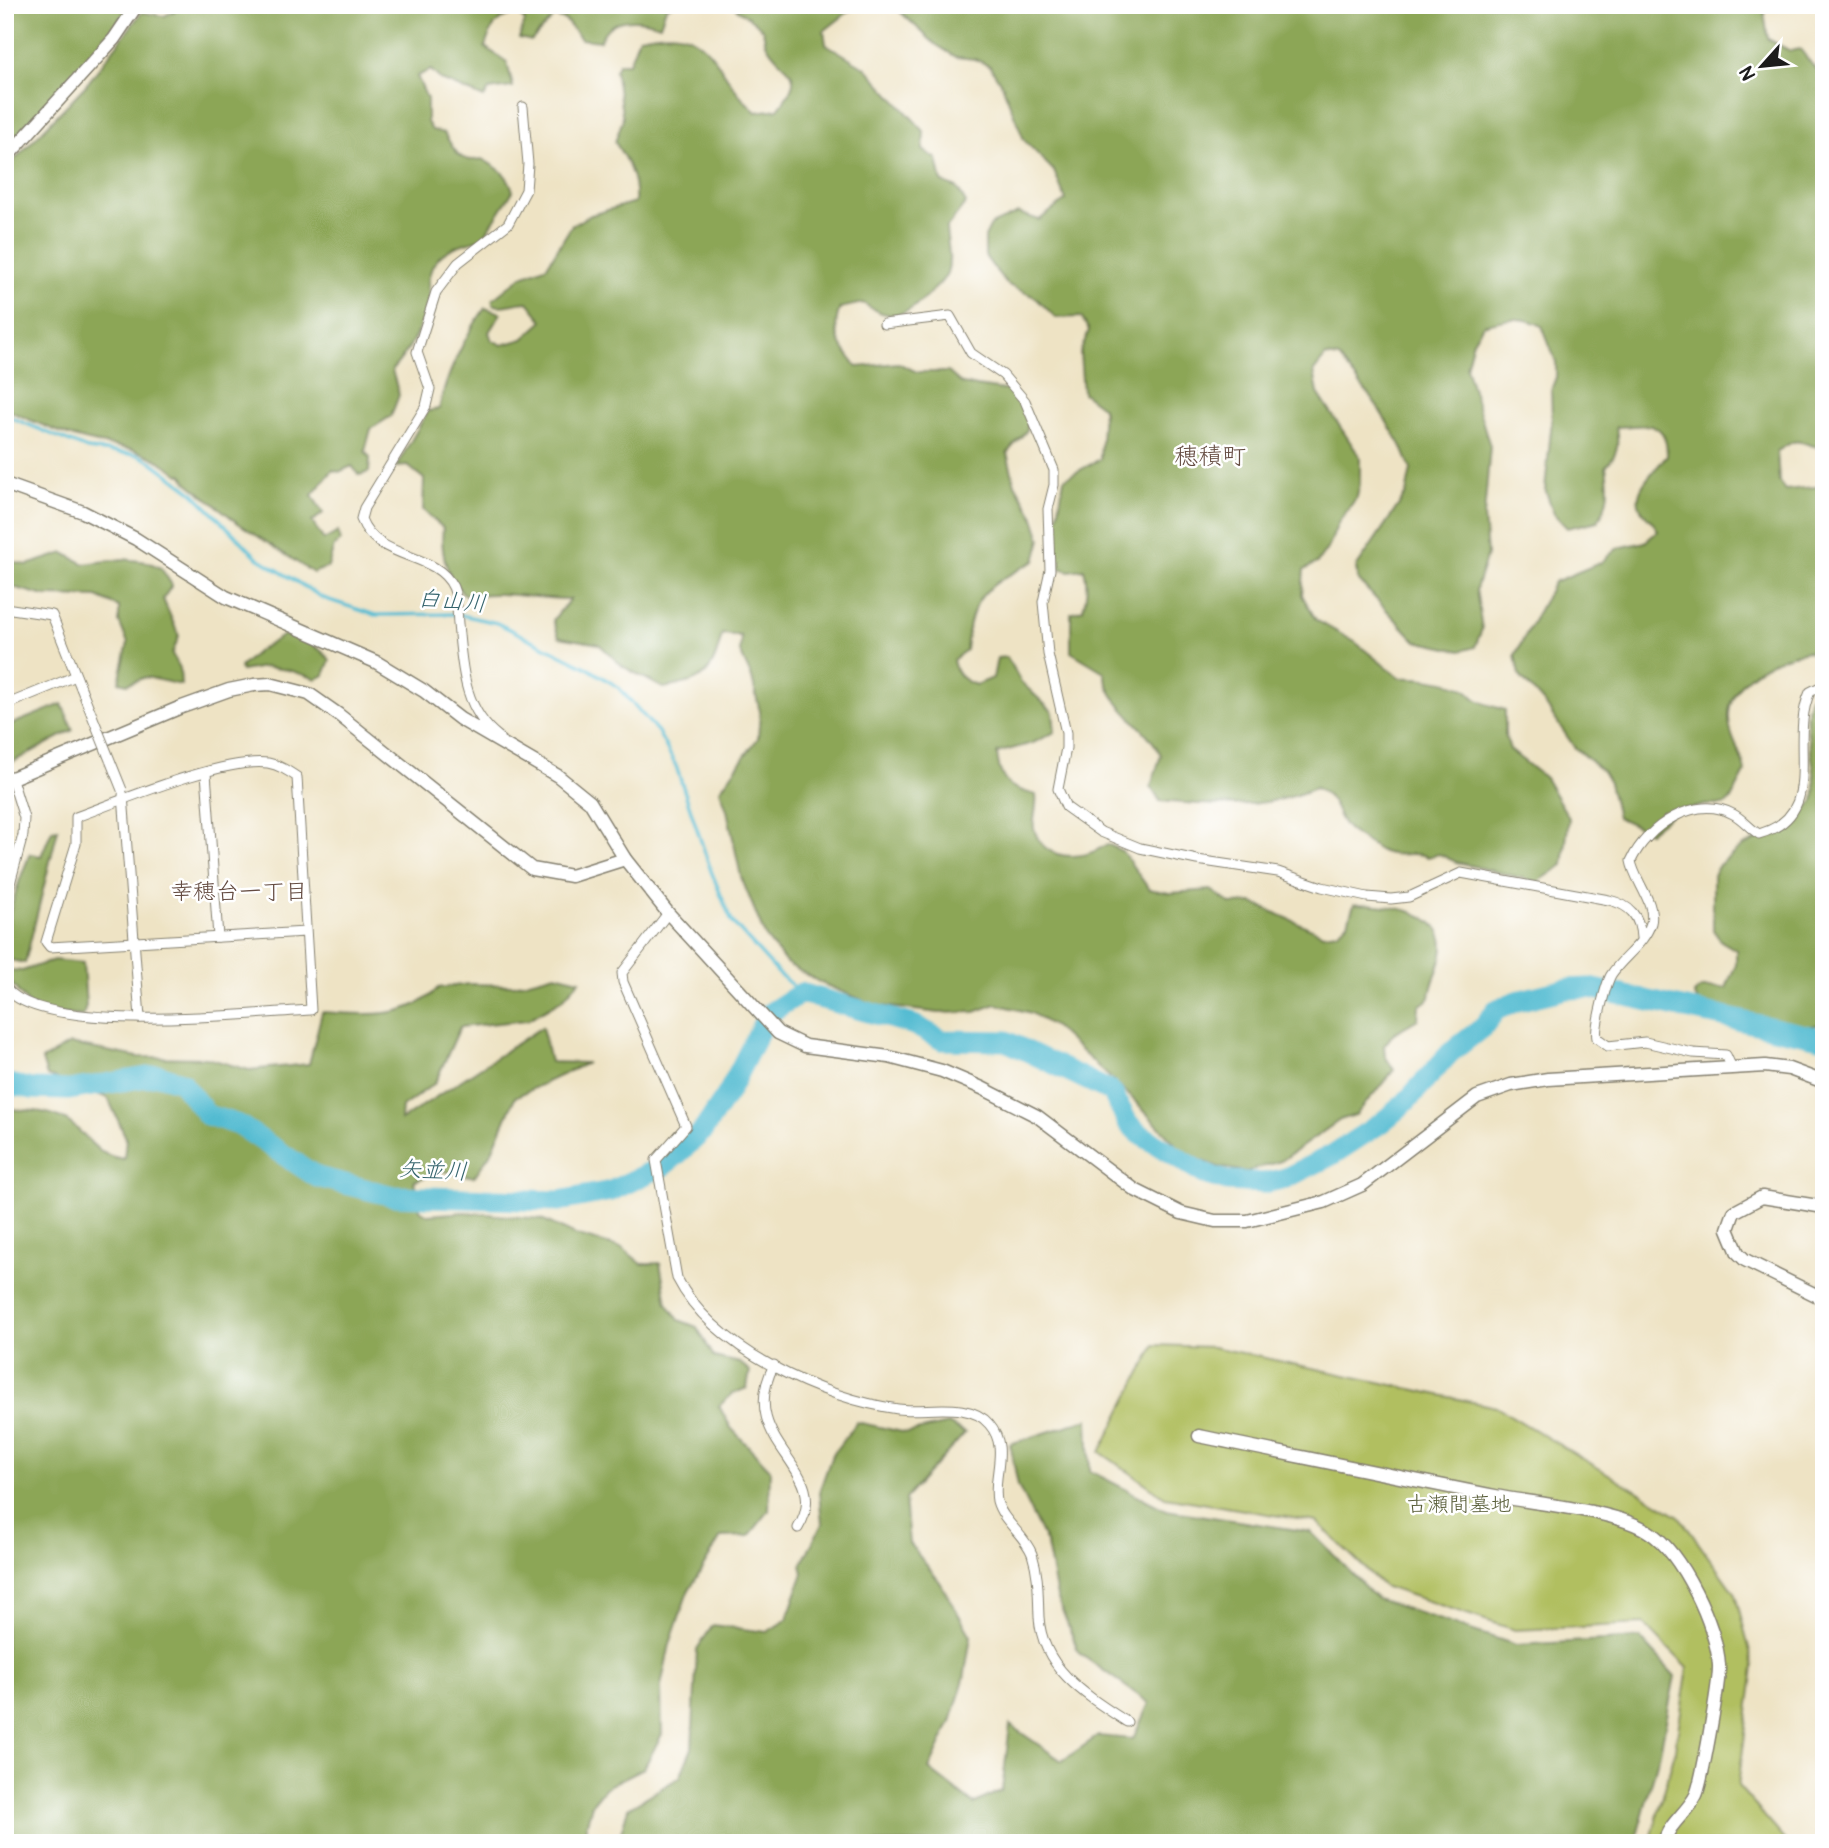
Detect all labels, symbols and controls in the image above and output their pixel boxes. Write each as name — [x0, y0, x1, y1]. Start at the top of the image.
north arrow — [1728, 32, 1798, 102]
text: N — [1734, 62, 1761, 84]
district label: 穂積町 — [1174, 442, 1246, 471]
water label: 白山川 — [416, 584, 488, 618]
district label: 幸穂台一丁目 — [170, 877, 308, 906]
water label: 矢並川 — [398, 1154, 468, 1186]
park label: 古瀬間墓地 — [1407, 1491, 1512, 1518]

